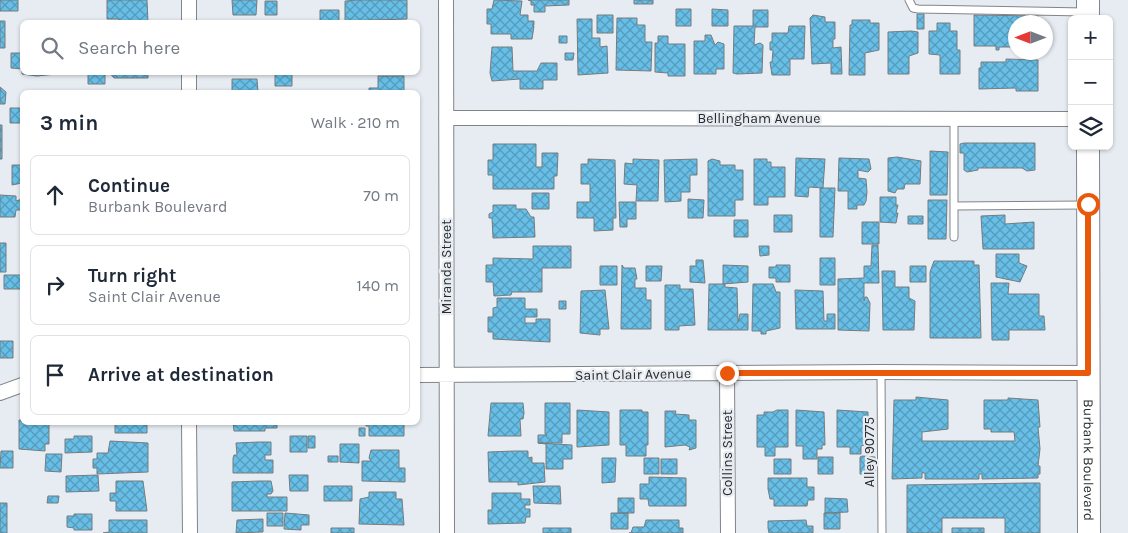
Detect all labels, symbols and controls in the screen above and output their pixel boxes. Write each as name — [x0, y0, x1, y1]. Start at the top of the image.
north arrow — [1008, 15, 1053, 60]
map controls — [1068, 15, 1113, 150]
button: + — [1068, 15, 1113, 60]
search box — [20, 20, 420, 75]
icon: search — [38, 34, 66, 62]
text: Search here — [78, 37, 180, 59]
button: − — [1068, 60, 1113, 105]
button: layers — [1068, 105, 1113, 150]
street label: Bellingham Avenue — [698, 110, 820, 127]
text: 3 min — [40, 111, 98, 135]
text: Walk · 210 m — [311, 113, 400, 132]
text: Continue — [88, 175, 170, 197]
icon: ahead — [41, 181, 69, 209]
text: 70 m — [363, 186, 399, 205]
route start — [1077, 193, 1100, 216]
text: Burbank Boulevard — [88, 197, 227, 216]
street label: Miranda Street — [438, 219, 455, 315]
text: Turn right — [88, 265, 177, 287]
icon: right — [41, 271, 69, 299]
text: 140 m — [357, 276, 399, 295]
text: Saint Clair Avenue — [88, 287, 221, 306]
icon: arrive — [41, 361, 69, 389]
route end — [716, 362, 739, 385]
text: Arrive at destination — [88, 364, 274, 386]
street label: Saint Clair Avenue — [575, 365, 691, 384]
street label: Burbank Boulevard — [1080, 399, 1097, 521]
street label: Collins Street — [719, 410, 736, 496]
street label: Alley 90775 — [861, 417, 878, 487]

